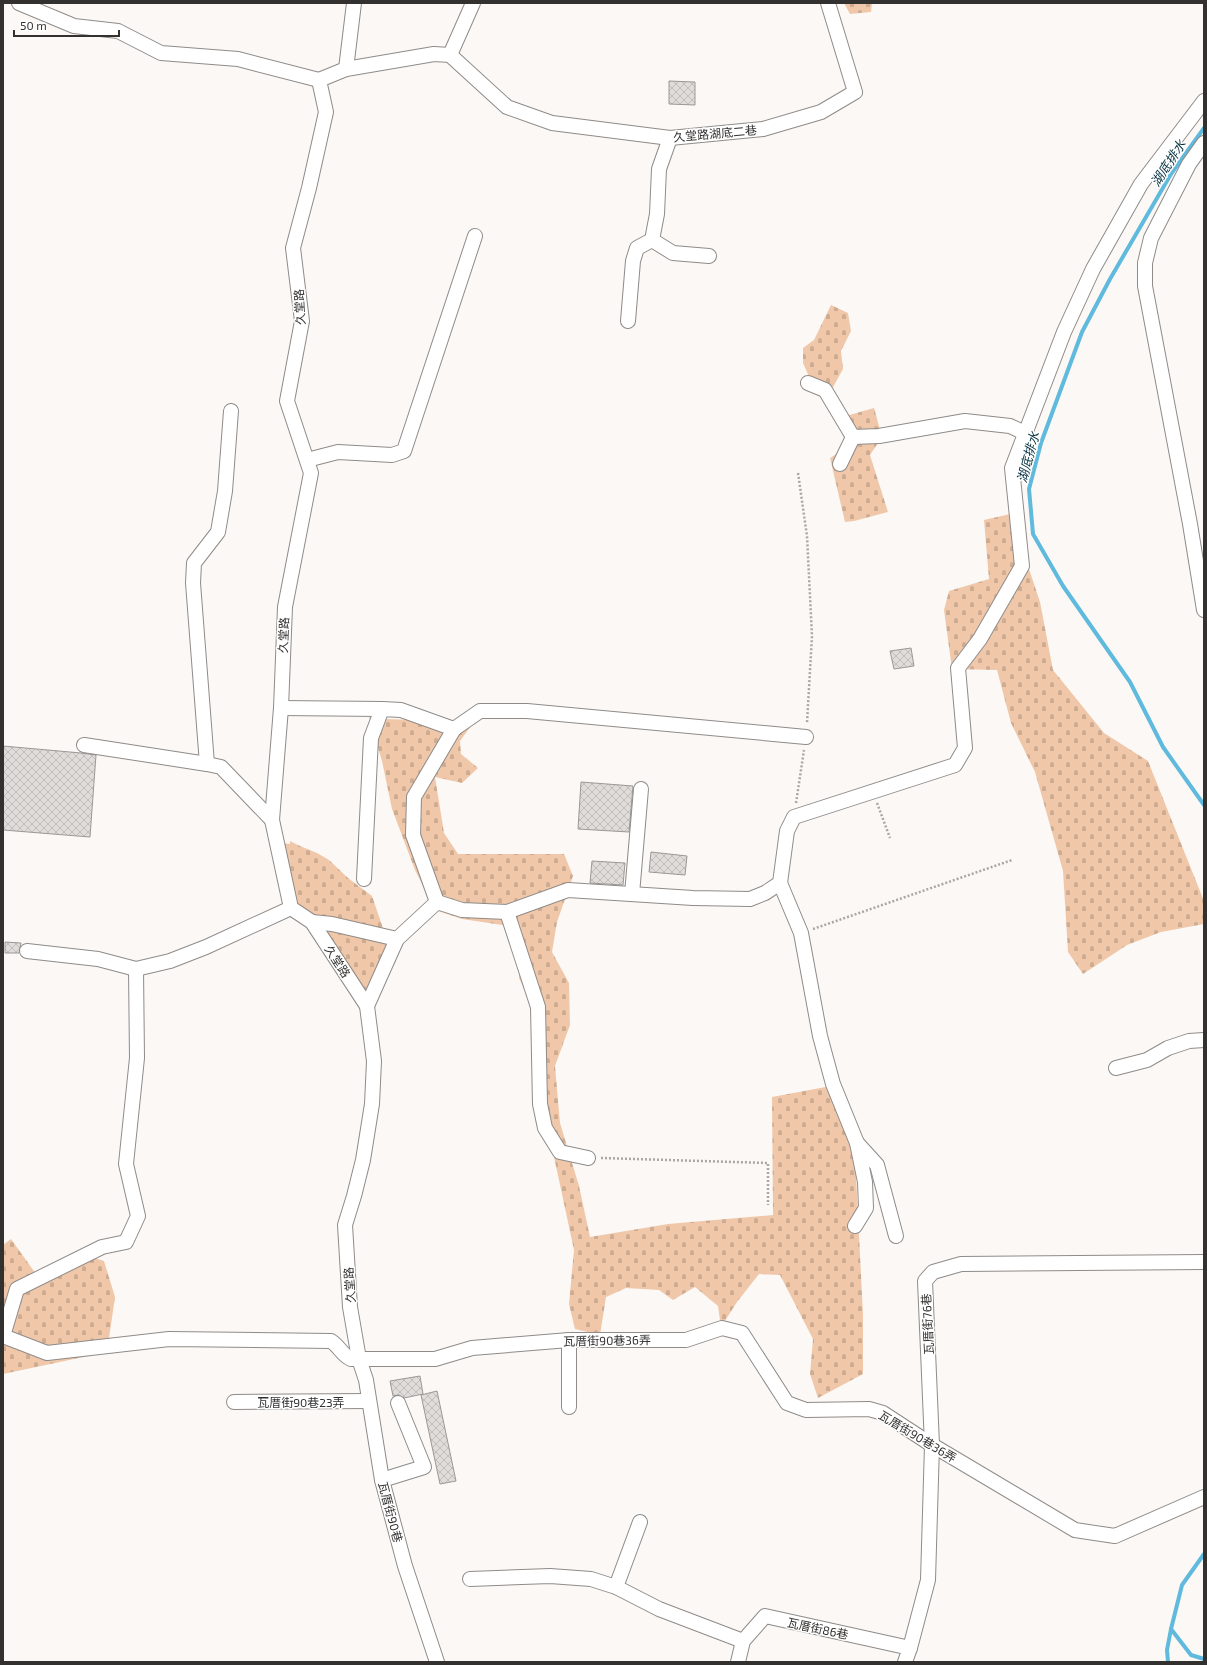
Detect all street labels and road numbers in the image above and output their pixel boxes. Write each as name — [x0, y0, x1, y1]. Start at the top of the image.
street label: 久堂路湖底二巷 — [673, 122, 757, 144]
street label: 久堂路 — [291, 289, 307, 325]
street label: 久堂路 — [275, 617, 291, 653]
street label: 久堂路 — [322, 942, 354, 980]
street label: 久堂路 — [341, 1267, 357, 1303]
street label: 瓦厝街76巷 — [918, 1293, 936, 1355]
street label: 瓦厝街90巷36弄 — [563, 1332, 651, 1348]
street label: 瓦厝街90巷23弄 — [257, 1395, 345, 1409]
street label: 瓦厝街90巷36弄 — [877, 1407, 959, 1465]
street label: 瓦厝街90巷 — [376, 1480, 406, 1544]
street label: 瓦厝街86巷 — [786, 1615, 850, 1641]

